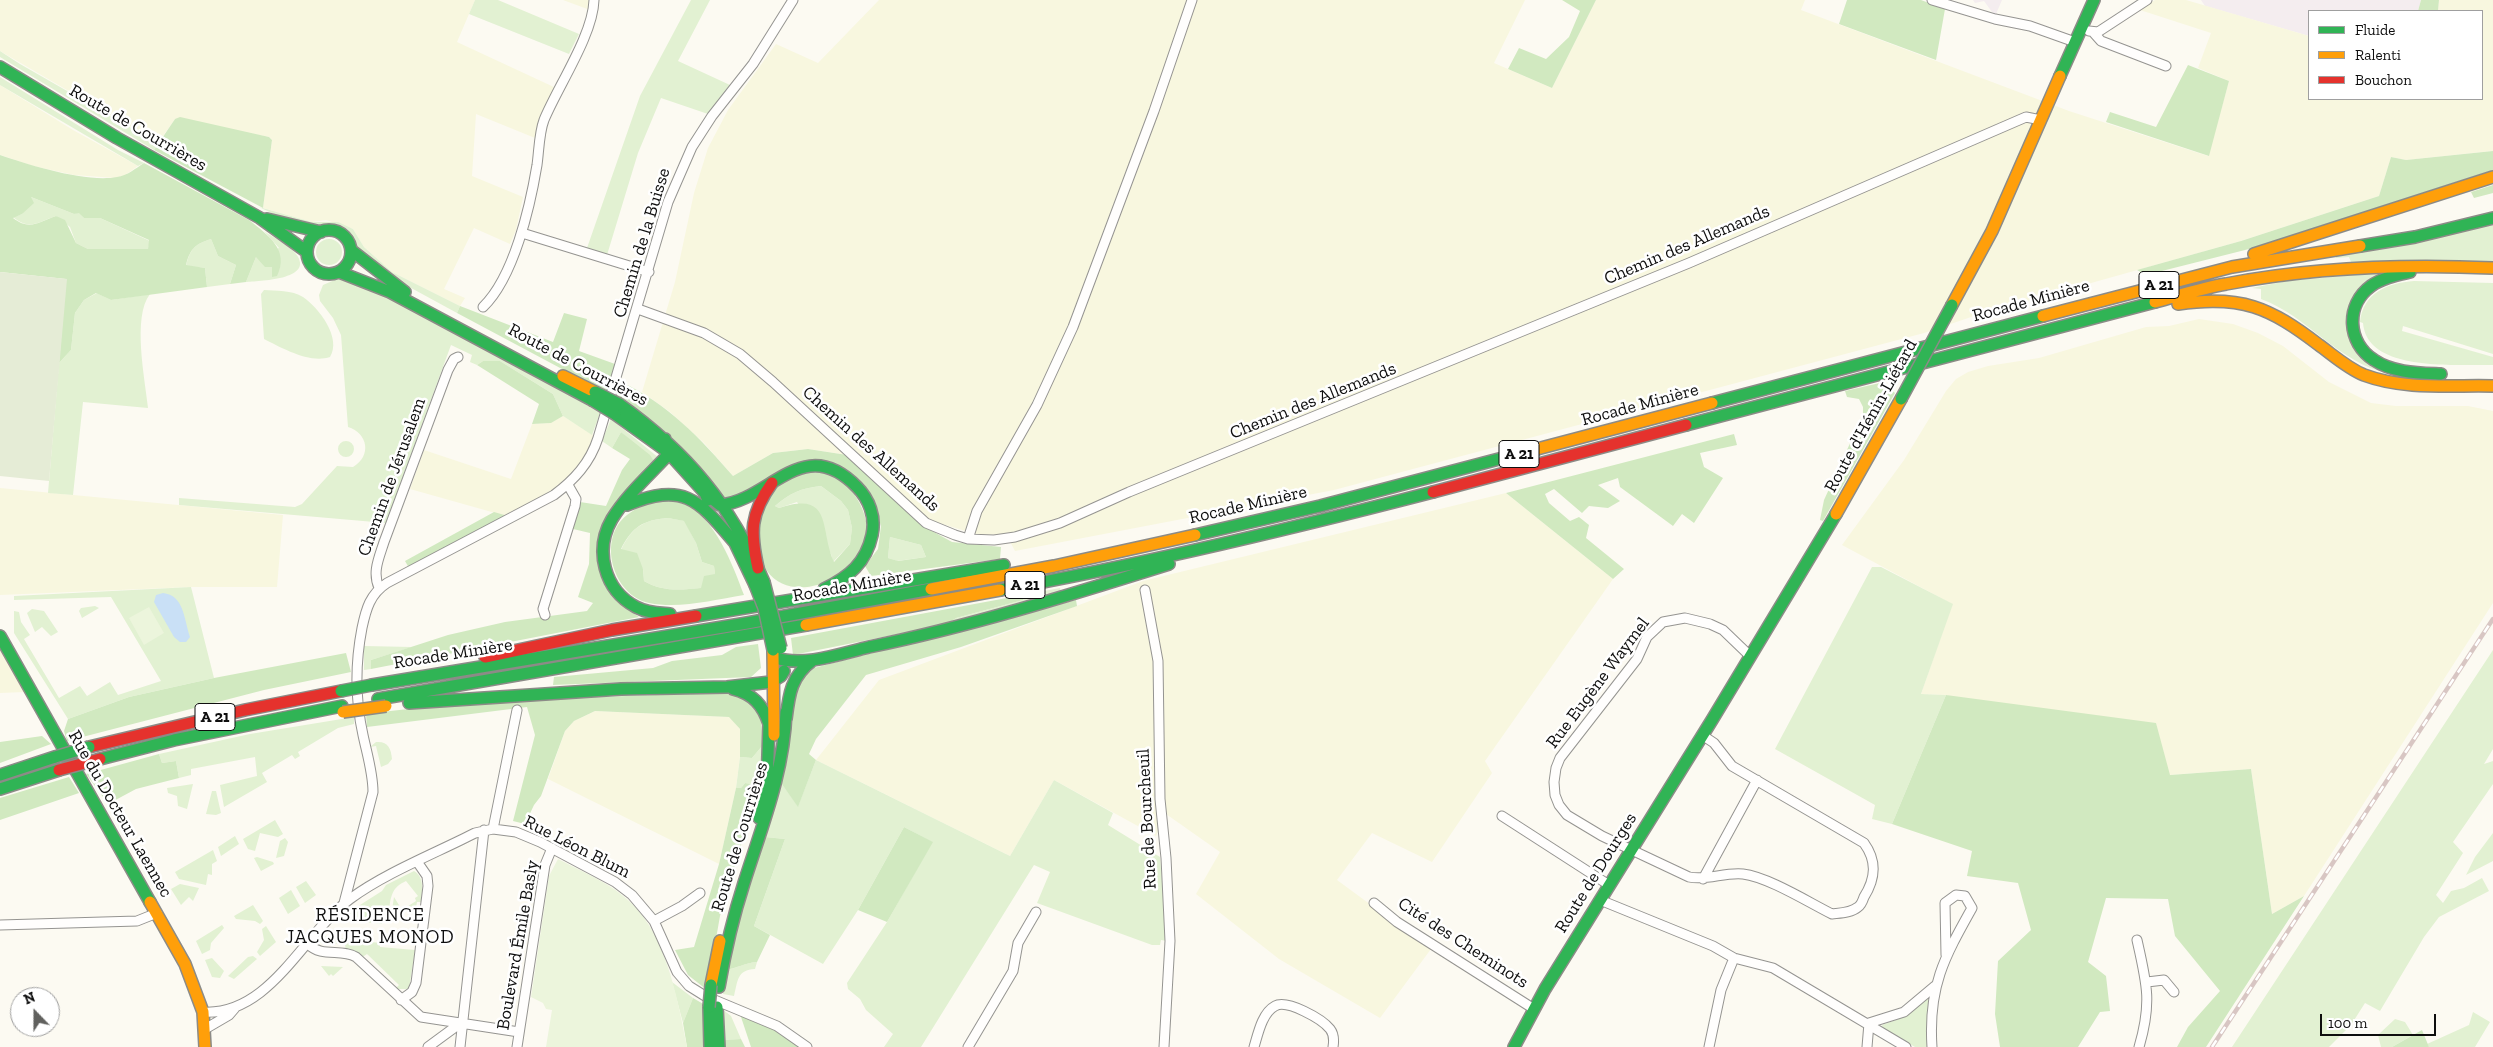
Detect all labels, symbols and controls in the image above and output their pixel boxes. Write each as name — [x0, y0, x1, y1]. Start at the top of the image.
legend — [2308, 10, 2483, 100]
text: Fluide — [2355, 21, 2395, 39]
text: Ralenti — [2355, 46, 2401, 64]
text: Bouchon — [2355, 71, 2412, 89]
street label: Route de Courrières — [65, 80, 211, 176]
street label: Chemin de la Buisse — [609, 166, 675, 320]
street label: Chemin des Allemands — [1601, 200, 1773, 290]
road number: A 21 — [2139, 272, 2179, 298]
street label: Rocade Minière — [1970, 275, 2092, 327]
street label: Route de Courrières — [504, 319, 652, 411]
street label: Route d'Hénin-Liétard — [1820, 336, 1922, 496]
street label: Chemin des Allemands — [1227, 358, 1399, 444]
street label: Rocade Minière — [1579, 379, 1701, 431]
street label: Chemin des Allemands — [798, 382, 944, 516]
street label: Chemin de Jérusalem — [353, 395, 431, 559]
road number: A 21 — [1499, 440, 1539, 468]
street label: Rocade Minière — [1187, 481, 1309, 529]
street label: Rocade Minière — [791, 565, 913, 607]
road number: A 21 — [1005, 572, 1045, 598]
street label: Rue Eugène Waymel — [1542, 613, 1654, 753]
street label: Rocade Minière — [392, 634, 514, 674]
road number: A 21 — [195, 704, 235, 730]
street label: Rue du Docteur Laennec — [63, 727, 177, 901]
street label: Rue de Bourcheuil — [1133, 748, 1161, 890]
street label: Route de Courrières — [707, 760, 773, 914]
street label: Route de Dourges — [1550, 809, 1642, 937]
street label: Rue Léon Blum — [520, 811, 634, 883]
street label: Boulevard Émile Basly — [492, 858, 544, 1032]
street label: Cité des Cheminots — [1394, 893, 1532, 993]
district label: RÉSIDENCE JACQUES MONOD — [284, 905, 456, 949]
north arrow — [10, 987, 60, 1037]
text: N — [21, 989, 38, 1008]
scale bar — [2323, 1004, 2439, 1036]
text: 100 m — [2328, 1014, 2367, 1032]

